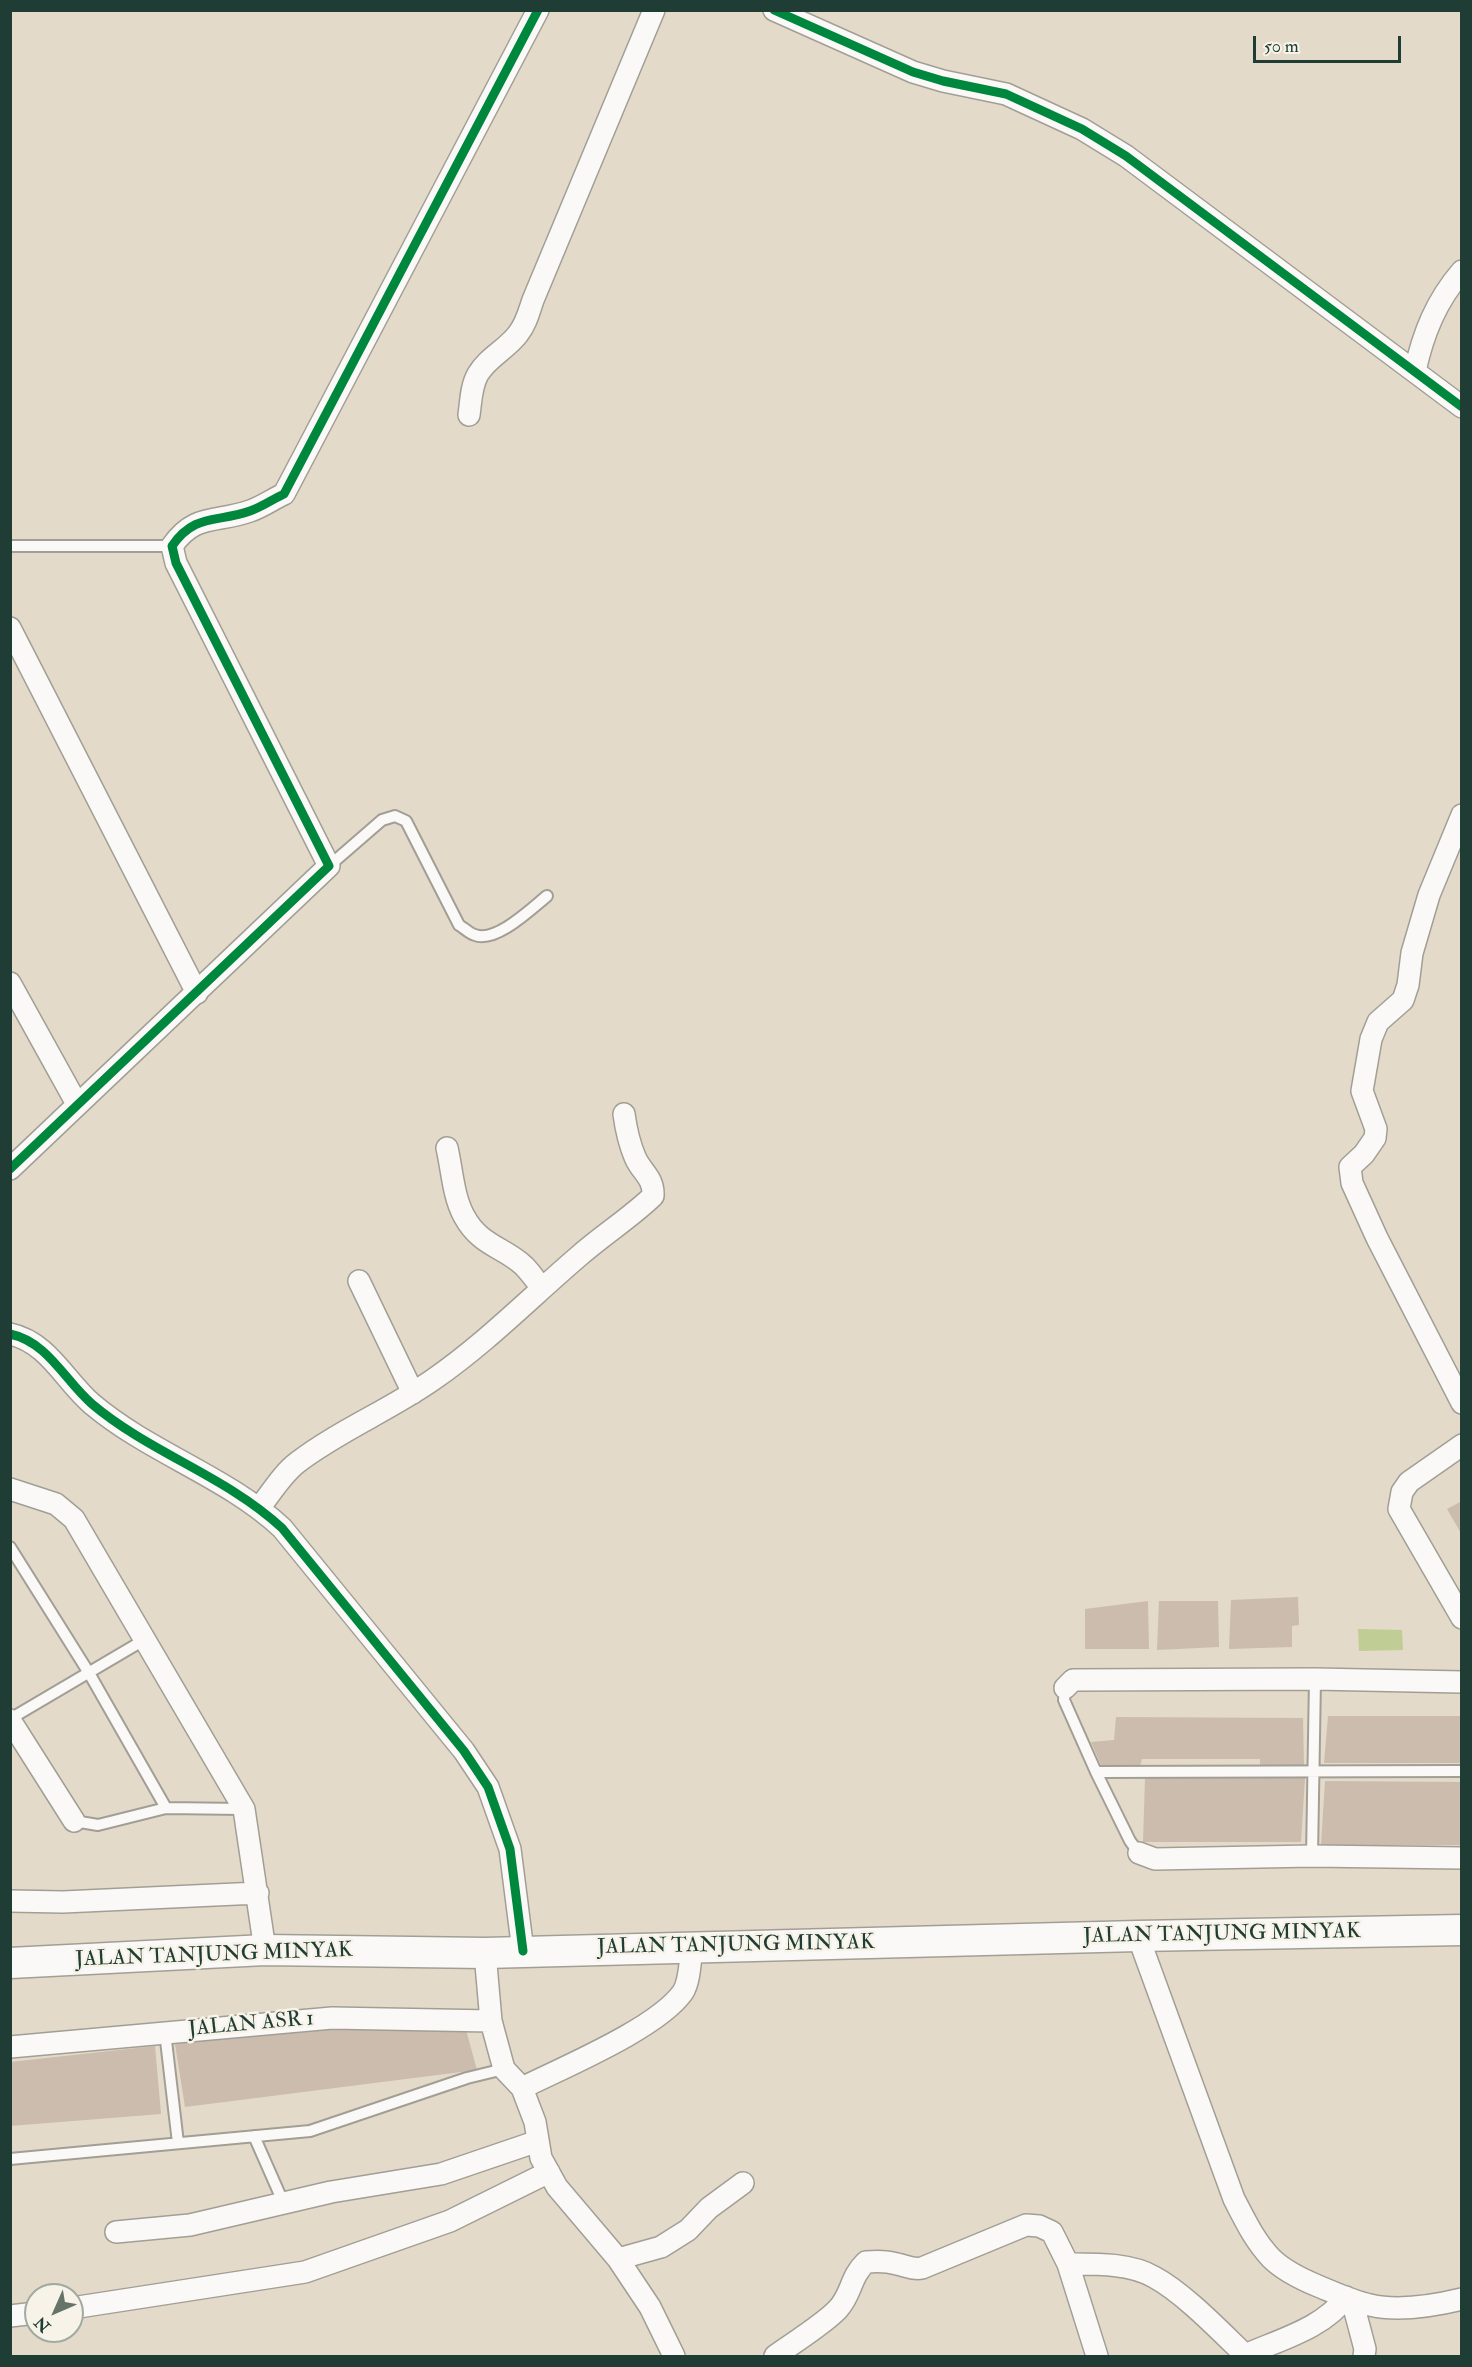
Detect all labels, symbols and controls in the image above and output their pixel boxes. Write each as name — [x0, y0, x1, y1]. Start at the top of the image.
scale bar — [1256, 24, 1404, 62]
text: 50 m — [1264, 35, 1299, 58]
street label: JALAN TANJUNG MINYAK — [1083, 1920, 1361, 1950]
street label: JALAN TANJUNG MINYAK — [597, 1931, 875, 1961]
street label: JALAN TANJUNG MINYAK — [75, 1939, 353, 1973]
street label: JALAN ASR 1 — [187, 2007, 315, 2043]
north arrow — [24, 2283, 84, 2343]
text: N — [31, 2312, 55, 2336]

